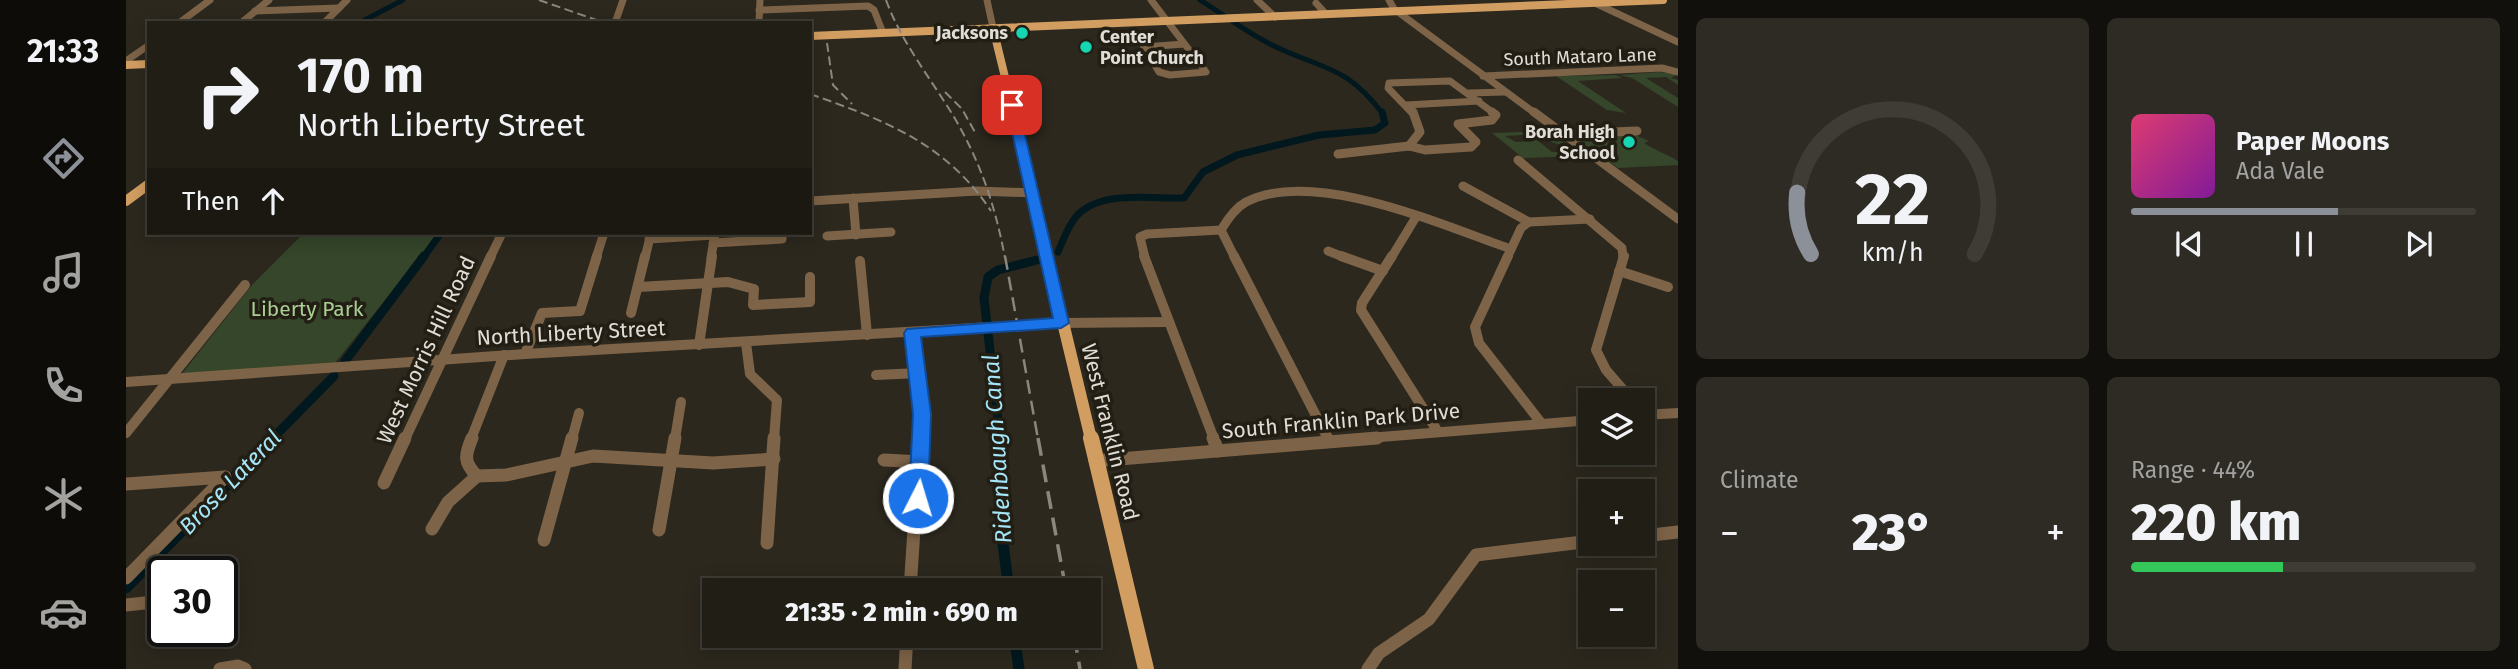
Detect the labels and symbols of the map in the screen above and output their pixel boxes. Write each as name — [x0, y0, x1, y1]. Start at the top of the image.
place label: Jacksons — [935, 22, 1008, 44]
marker: Jacksons — [1014, 25, 1030, 41]
place label: Center Point Church — [1100, 26, 1204, 69]
marker: Center Point Church — [1078, 39, 1094, 55]
street label: South Mataro Lane — [1503, 43, 1657, 71]
pin — [982, 75, 1042, 135]
place label: Borah High School — [1525, 121, 1616, 164]
marker: Borah High School — [1621, 134, 1637, 150]
street label: West Morris Hill Road — [371, 252, 481, 448]
park label: Liberty Park — [250, 296, 364, 322]
street label: North Liberty Street — [476, 315, 666, 351]
street label: West Franklin Road — [1075, 341, 1145, 523]
water label: Ridenbaugh Canal — [976, 353, 1018, 545]
street label: South Franklin Park Drive — [1221, 398, 1461, 444]
water label: Brose Lateral — [173, 424, 287, 540]
position arrow — [881, 461, 955, 535]
speed limit sign: 30 — [147, 556, 238, 647]

